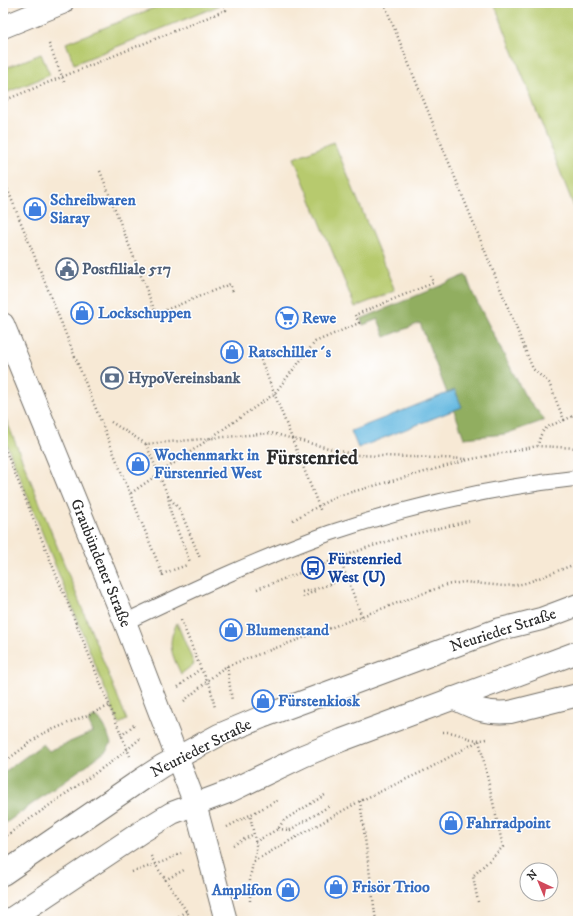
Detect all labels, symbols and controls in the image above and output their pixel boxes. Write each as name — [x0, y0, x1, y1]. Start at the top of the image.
place label: Schreibwaren Siaray — [50, 190, 136, 228]
shop icon: Schreibwaren Siaray — [22, 196, 48, 222]
public building icon: Postfiliale 517 — [54, 256, 80, 282]
place label: Postfiliale 517 — [82, 259, 171, 279]
shop icon: Lockschuppen — [69, 300, 95, 326]
place label: Lockschuppen — [98, 303, 192, 323]
supermarket icon: Rewe — [274, 305, 300, 331]
place label: Rewe — [302, 308, 336, 328]
shop icon: Ratschiller´s — [219, 339, 245, 365]
place label: Ratschiller´s — [248, 342, 332, 362]
bank icon: HypoVereinsbank — [99, 365, 125, 391]
place label: HypoVereinsbank — [128, 368, 242, 388]
place label: Wochenmarkt in Fürstenried West — [153, 445, 263, 483]
district label: Fürstenried — [266, 446, 359, 471]
shop icon: Wochenmarkt in Fürstenried West — [125, 451, 151, 477]
street label: Graubündener Straße — [66, 496, 136, 630]
place label: Fürstenried West (U) — [327, 549, 402, 587]
bus stop icon: Fürstenried West (U) — [300, 555, 326, 581]
street label: Neurieder Straße — [447, 603, 559, 657]
shop icon: Blumenstand — [218, 617, 244, 643]
place label: Blumenstand — [246, 620, 330, 640]
shop icon: Fürstenkiosk — [250, 688, 276, 714]
place label: Fürstenkiosk — [278, 691, 361, 711]
street label: Neurieder Straße — [147, 714, 255, 782]
shop icon: Fahrradpoint — [438, 810, 464, 836]
place label: Fahrradpoint — [466, 813, 551, 833]
north arrow — [519, 862, 559, 902]
text: N — [525, 867, 541, 884]
shop icon: Frisör Trioo — [323, 874, 349, 900]
shop icon: Amplifon — [275, 877, 301, 903]
place label: Frisör Trioo — [352, 877, 430, 897]
place label: Amplifon — [211, 880, 273, 900]

